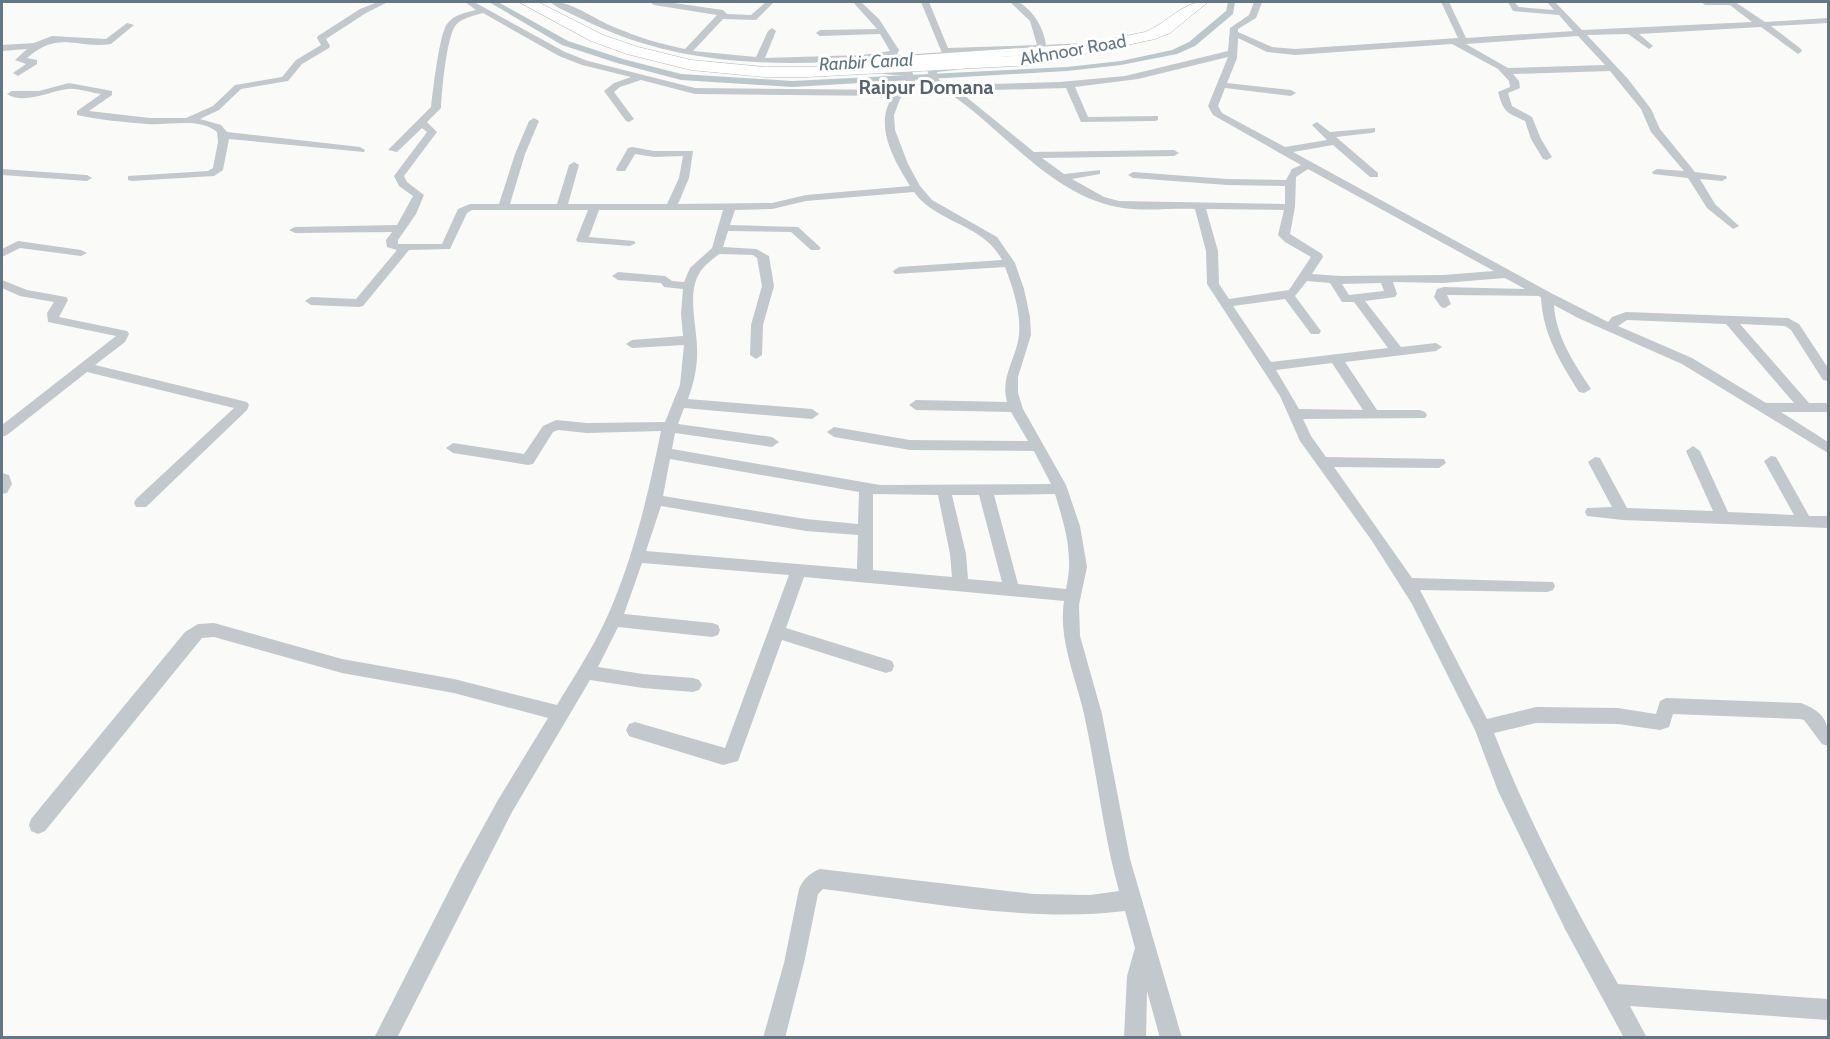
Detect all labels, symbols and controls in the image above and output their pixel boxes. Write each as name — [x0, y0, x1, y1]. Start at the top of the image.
street label: Akhnoor Road — [1018, 30, 1128, 70]
water label: Ranbir Canal — [818, 49, 915, 75]
district label: Raipur Domana — [859, 75, 993, 99]

